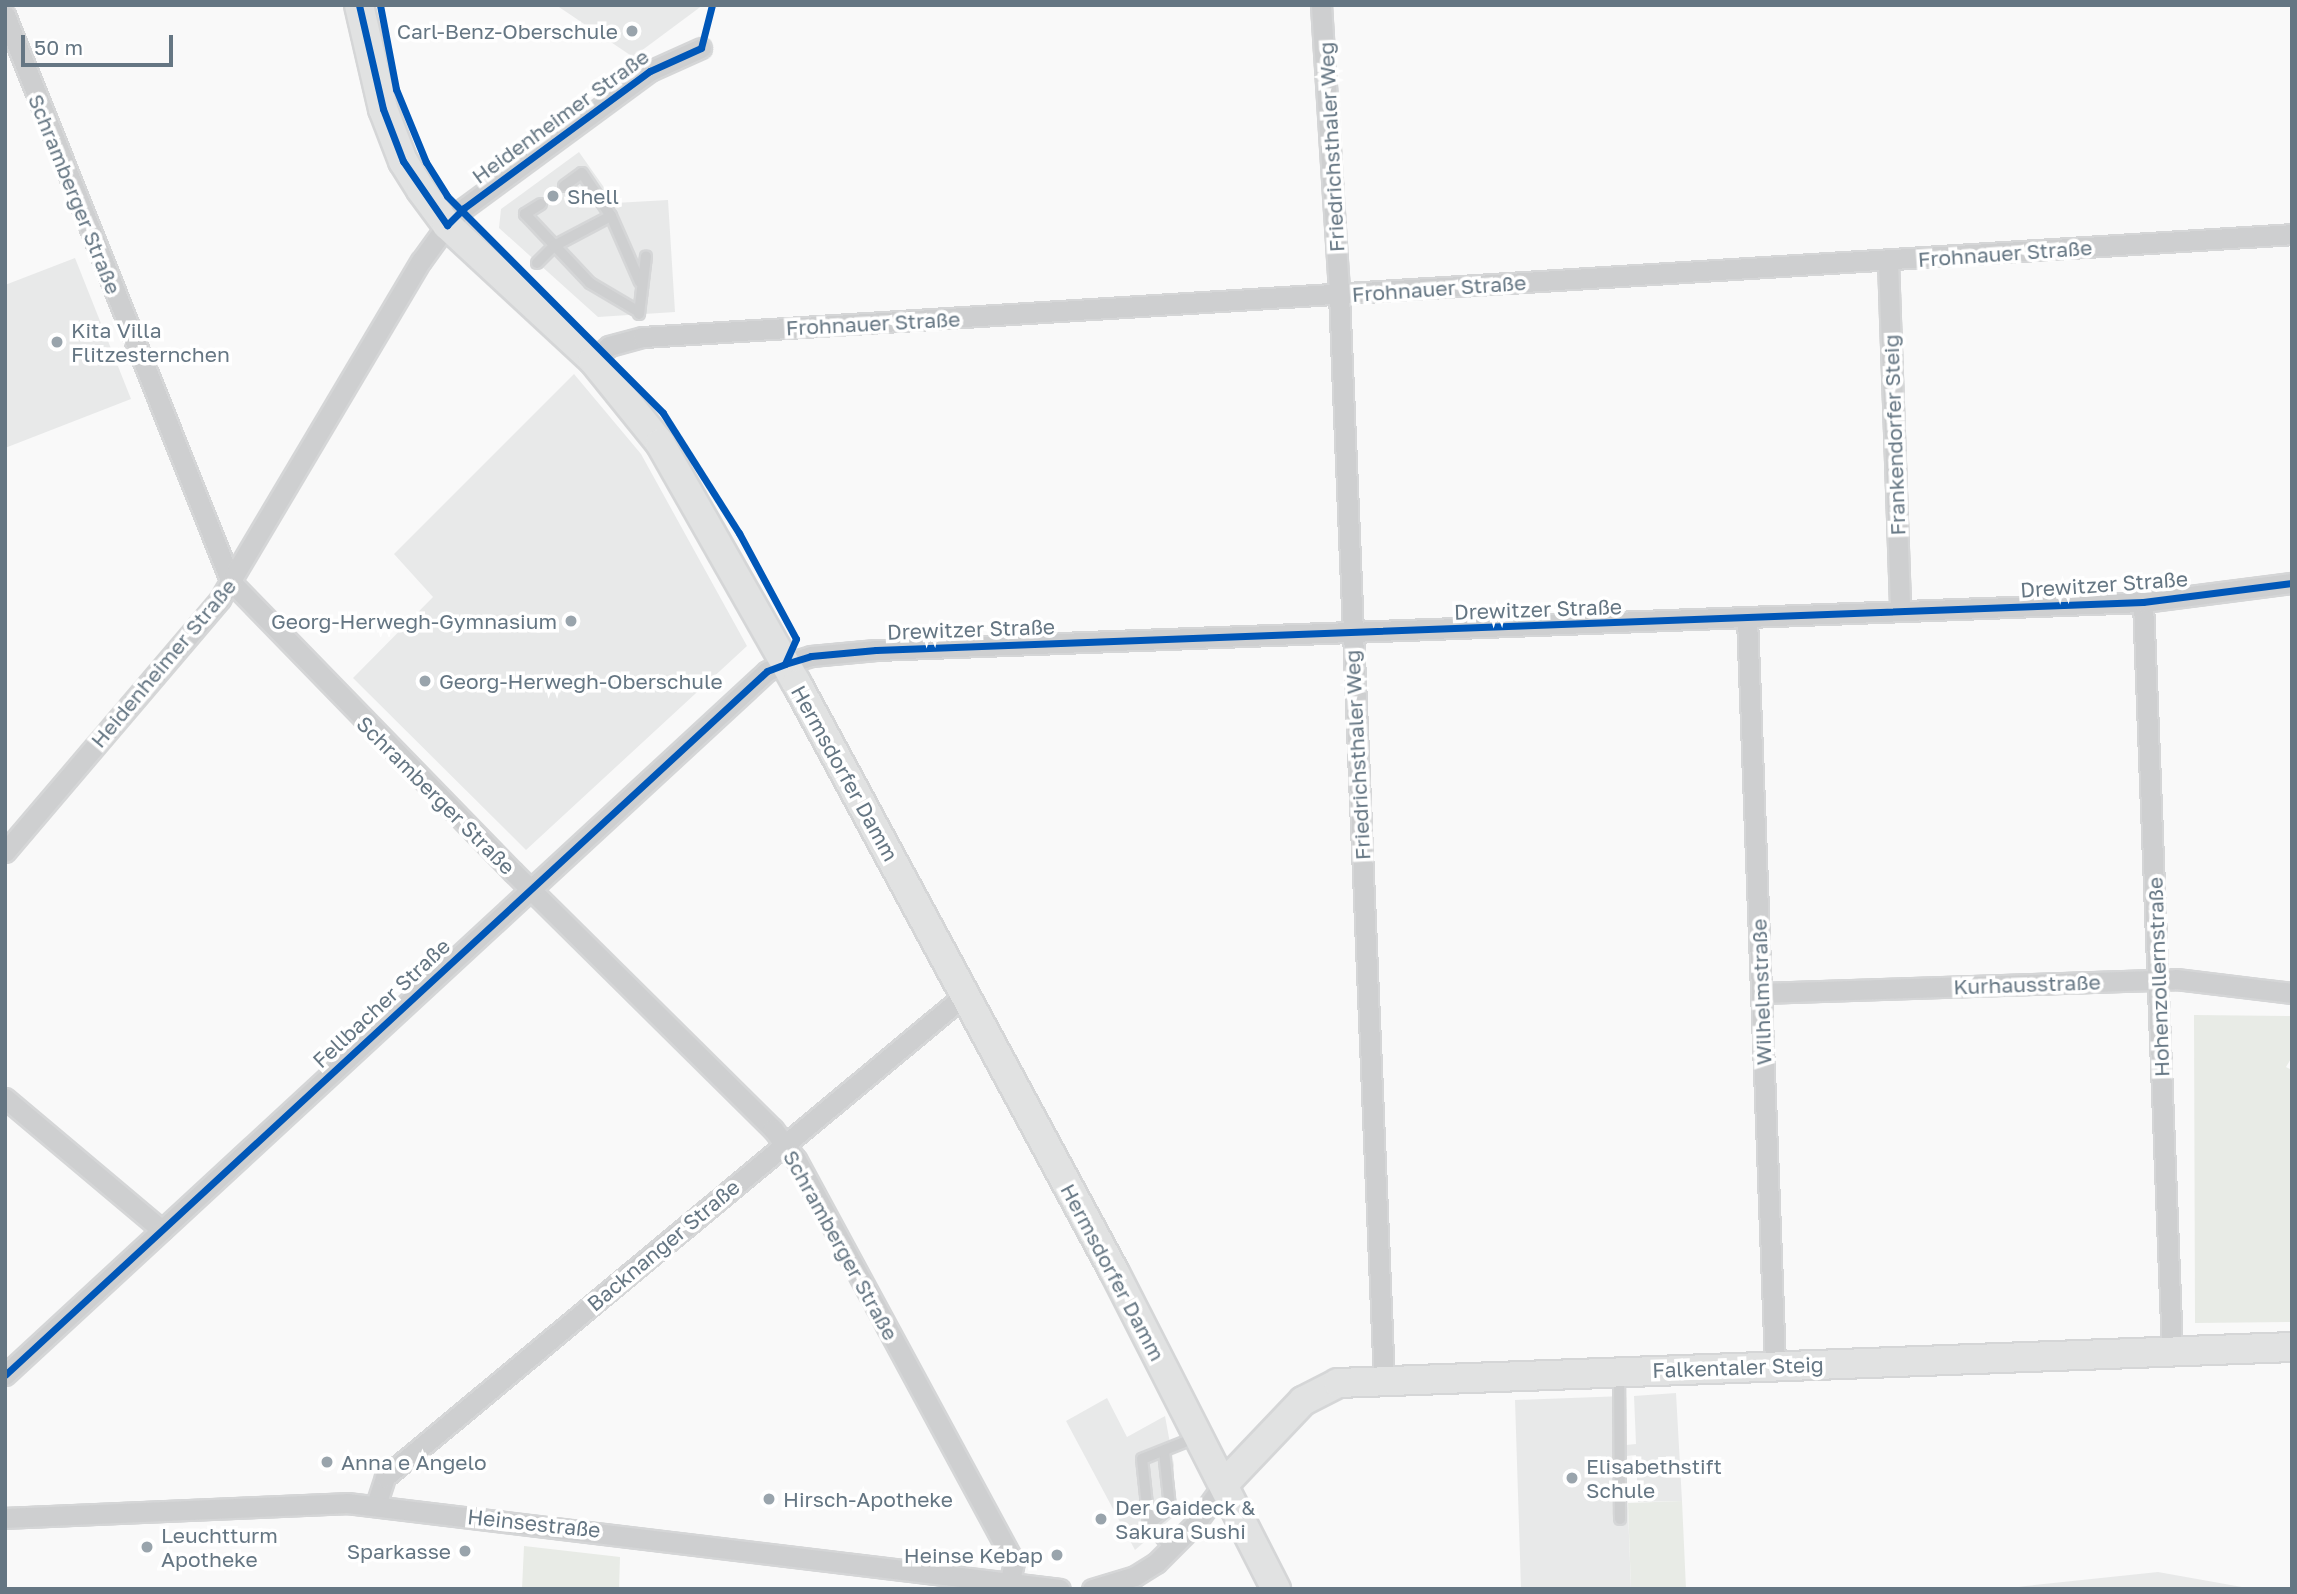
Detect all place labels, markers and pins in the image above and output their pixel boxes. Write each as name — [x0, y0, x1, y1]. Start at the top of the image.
place label: Carl-Benz-Oberschule — [397, 18, 618, 44]
marker: Carl-Benz-Oberschule — [624, 23, 640, 39]
place label: Shell — [567, 183, 619, 209]
marker: Shell — [545, 188, 561, 204]
place label: Kita Villa Flitzesternchen — [71, 317, 230, 367]
marker: Kita Villa Flitzesternchen — [49, 334, 65, 350]
place label: Georg-Herwegh-Gymnasium — [271, 608, 557, 634]
marker: Georg-Herwegh-Gymnasium — [563, 613, 579, 629]
place label: Georg-Herwegh-Oberschule — [439, 668, 723, 694]
marker: Georg-Herwegh-Oberschule — [417, 673, 433, 689]
place label: Anna e Angelo — [341, 1449, 487, 1475]
place label: Elisabethstift Schule — [1586, 1453, 1722, 1503]
marker: Anna e Angelo — [319, 1454, 335, 1470]
marker: Elisabethstift Schule — [1564, 1470, 1580, 1486]
place label: Hirsch-Apotheke — [783, 1486, 953, 1512]
marker: Hirsch-Apotheke — [761, 1491, 777, 1507]
place label: Der Gaideck & Sakura Sushi — [1115, 1494, 1255, 1544]
marker: Der Gaideck & Sakura Sushi — [1093, 1511, 1109, 1527]
place label: Leuchtturm Apotheke — [161, 1522, 278, 1572]
place label: Sparkasse — [347, 1538, 451, 1564]
marker: Leuchtturm Apotheke — [139, 1539, 155, 1555]
place label: Heinse Kebap — [904, 1542, 1043, 1568]
marker: Sparkasse — [457, 1543, 473, 1559]
marker: Heinse Kebap — [1049, 1547, 1065, 1563]

